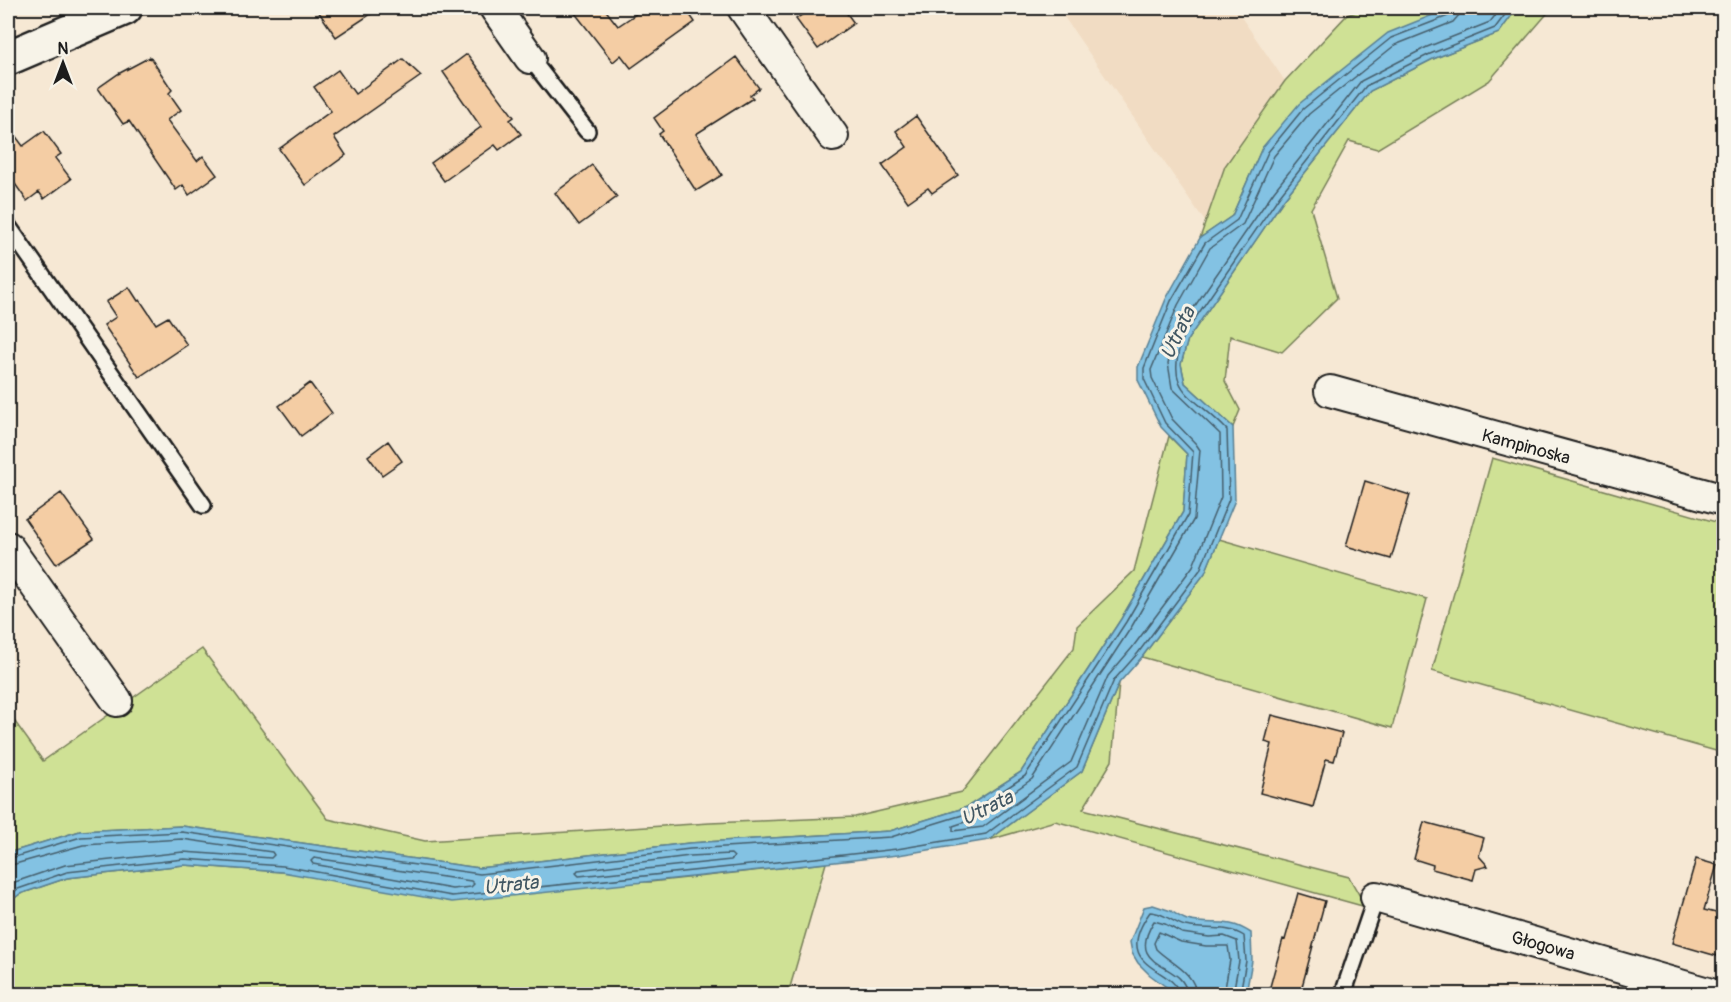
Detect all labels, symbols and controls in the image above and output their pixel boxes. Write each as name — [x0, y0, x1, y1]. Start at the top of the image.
north arrow — [33, 33, 93, 93]
text: N — [58, 39, 69, 59]
water label: Utrata — [1155, 301, 1202, 363]
street label: Kampinoska — [1479, 424, 1573, 470]
water label: Utrata — [957, 784, 1018, 831]
water label: Utrata — [483, 870, 541, 900]
street label: Głogowa — [1509, 926, 1577, 966]

